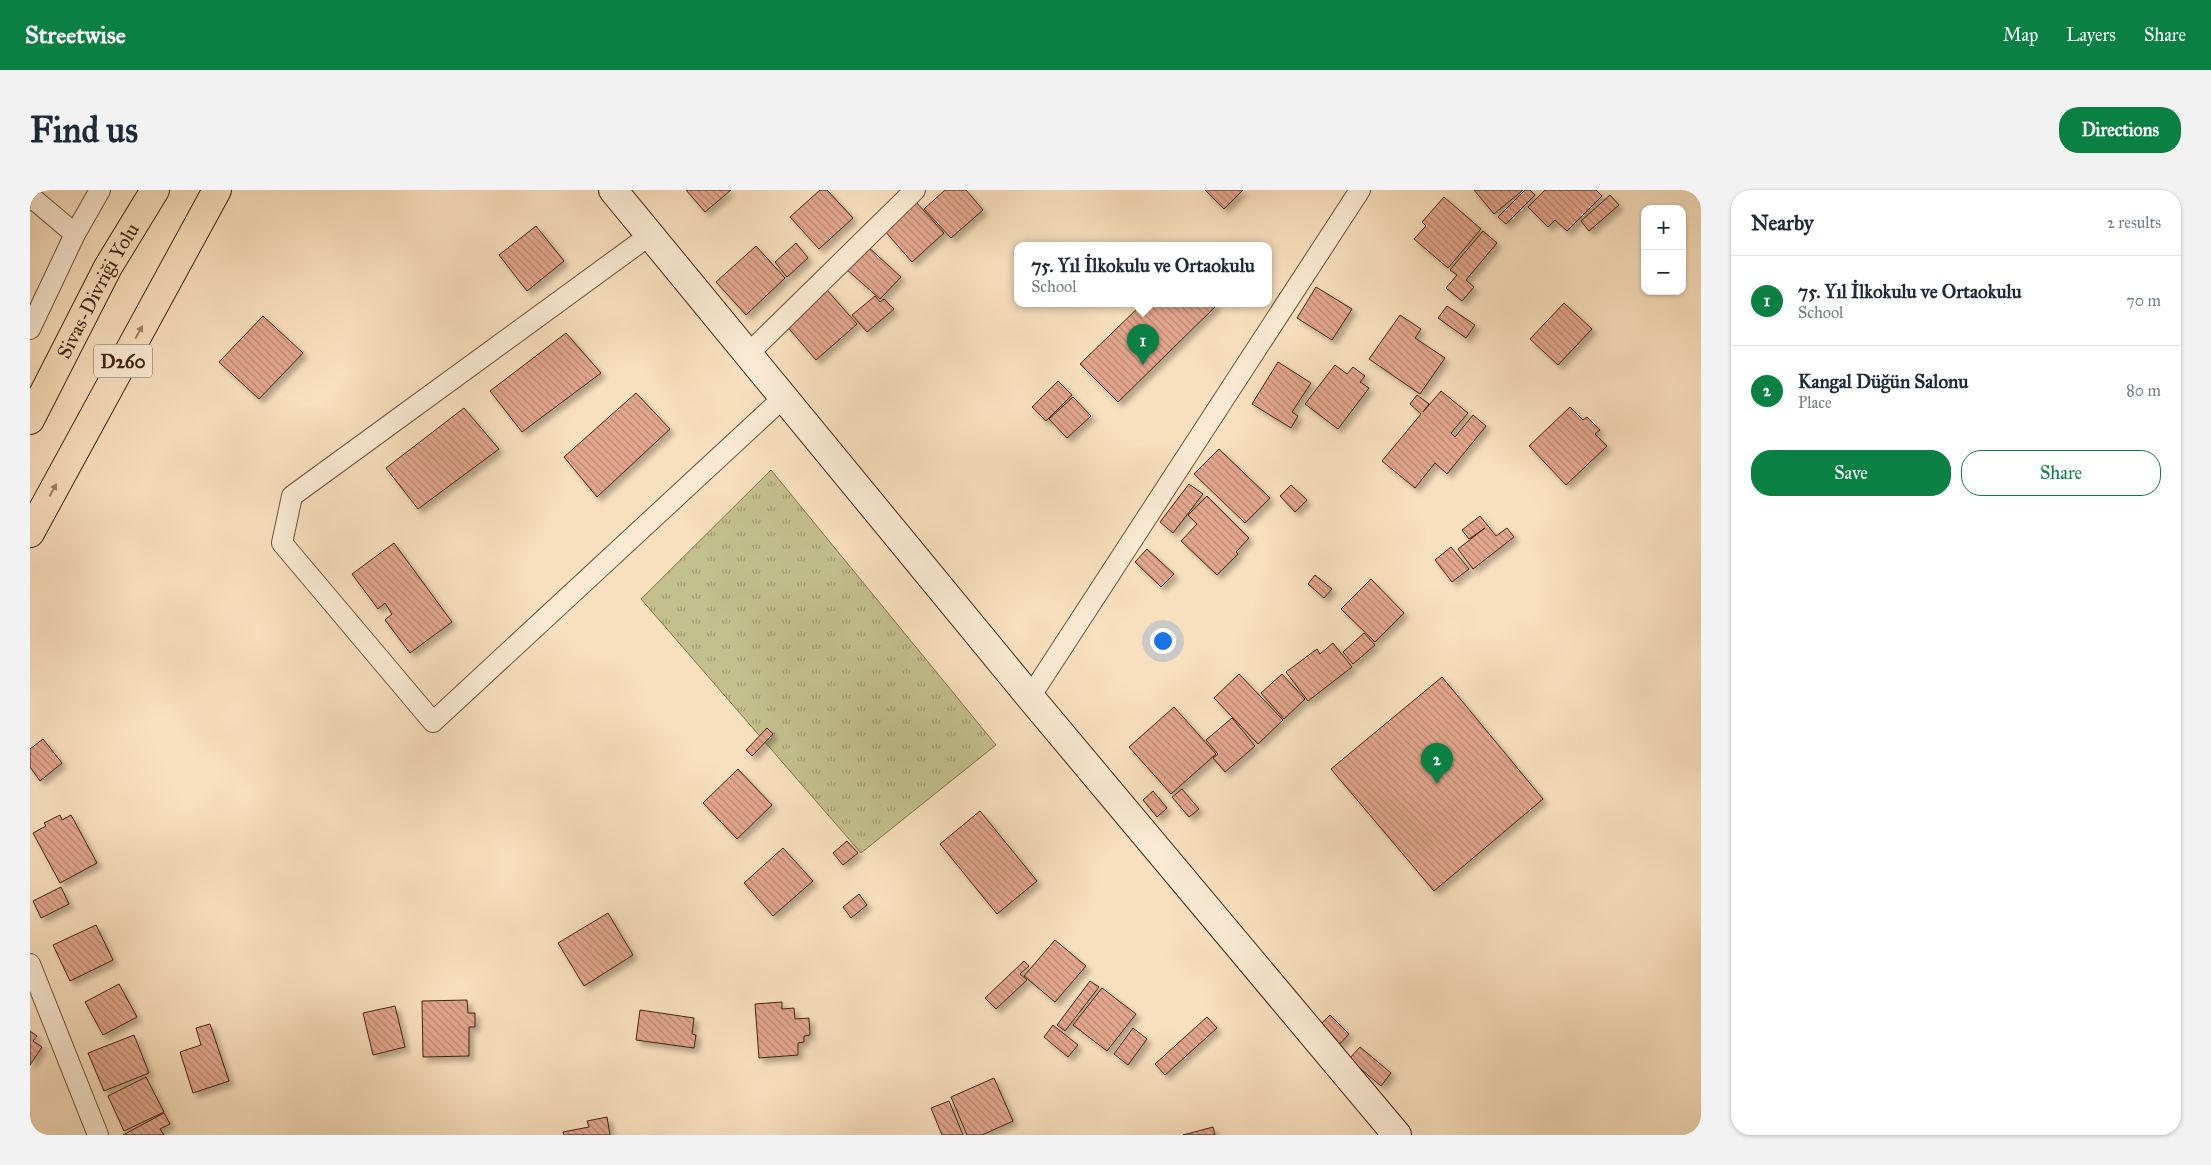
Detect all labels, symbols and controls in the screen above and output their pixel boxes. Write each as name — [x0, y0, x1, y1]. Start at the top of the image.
text: Streetwise — [25, 20, 126, 50]
text: Map — [2003, 24, 2038, 46]
text: Layers — [2066, 24, 2116, 46]
text: Share — [2144, 24, 2186, 46]
button: Directions — [2059, 107, 2181, 153]
text: Find us — [30, 109, 138, 152]
map controls — [1641, 205, 1686, 295]
button: + — [1641, 205, 1686, 250]
text: Nearby — [1751, 210, 1814, 236]
text: 2 results — [2107, 213, 2161, 232]
street label: Sivas-Divriği Yolu — [51, 218, 144, 362]
popup — [1014, 242, 1272, 307]
button: − — [1641, 250, 1686, 295]
text: 75. Yıl İlkokulu ve Ortaokulu — [1031, 254, 1255, 277]
text: School — [1031, 277, 1077, 296]
text: 75. Yıl İlkokulu ve Ortaokulu — [1798, 280, 2022, 303]
text: 1 — [1764, 291, 1770, 310]
text: 70 m — [2126, 291, 2161, 310]
text: School — [1798, 303, 1843, 322]
pin: 1 — [1127, 324, 1159, 365]
one-way arrow — [135, 325, 144, 338]
road number: D260 — [94, 344, 152, 378]
text: Kangal Düğün Salonu — [1798, 370, 1968, 393]
text: 2 — [1763, 381, 1771, 400]
text: 80 m — [2126, 381, 2161, 400]
text: Place — [1798, 393, 1832, 412]
button: Save — [1751, 450, 1951, 496]
button: Share — [1961, 450, 2161, 496]
one-way arrow — [49, 483, 58, 497]
your location — [1150, 628, 1176, 654]
pin: 2 — [1421, 743, 1453, 784]

